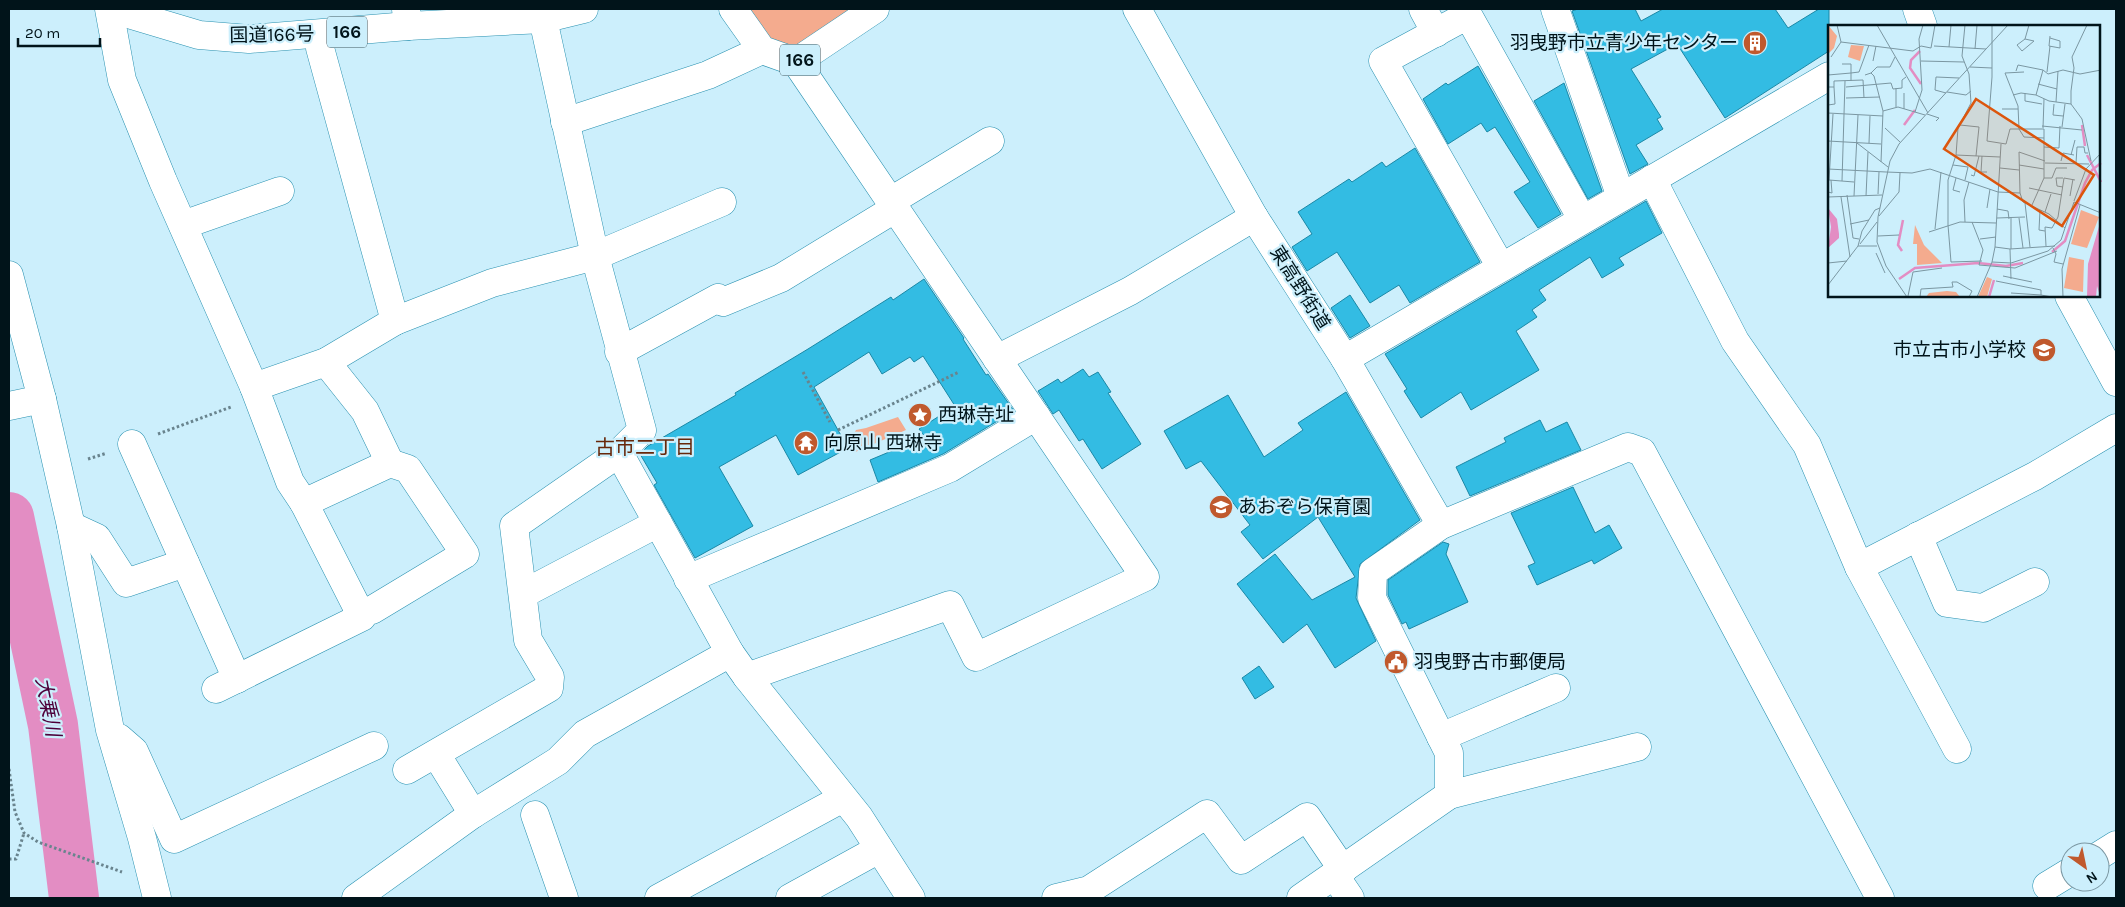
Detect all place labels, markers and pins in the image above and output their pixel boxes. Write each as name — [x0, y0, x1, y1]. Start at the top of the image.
building icon: 羽曳野市立青少年センター — [1742, 30, 1768, 56]
place label: 羽曳野市立青少年センター — [1510, 32, 1738, 54]
school or university icon: 市立古市小学校 — [2031, 337, 2057, 363]
place label: 市立古市小学校 — [1893, 339, 2026, 361]
place icon: 西琳寺址 — [907, 402, 933, 428]
place label: 西琳寺址 — [938, 404, 1014, 426]
temple icon: 向原山 西琳寺 — [793, 430, 819, 456]
place label: 向原山 西琳寺 — [824, 432, 943, 454]
school or university icon: あおぞら保育園 — [1208, 494, 1234, 520]
place label: あおぞら保育園 — [1238, 496, 1371, 518]
public building icon: 羽曳野古市郵便局 — [1383, 649, 1409, 675]
place label: 羽曳野古市郵便局 — [1414, 651, 1566, 673]

